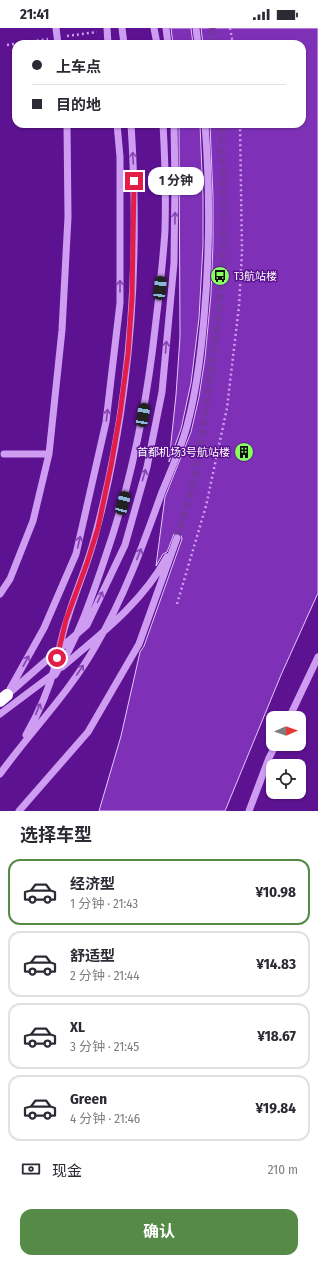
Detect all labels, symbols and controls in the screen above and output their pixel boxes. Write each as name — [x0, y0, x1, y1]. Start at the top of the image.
text: 21:41 — [20, 5, 49, 23]
text: 上车点 — [56, 58, 101, 76]
text: 目的地 — [56, 96, 101, 114]
one-way arrow — [129, 152, 136, 165]
callout: 1 分钟 — [148, 167, 204, 195]
route end — [125, 172, 143, 190]
text: 1 分钟 — [159, 173, 193, 188]
one-way arrow — [171, 212, 179, 225]
bus stop icon: T3航站楼 — [209, 265, 231, 287]
place label: T3航站楼 — [234, 270, 277, 283]
car — [153, 275, 167, 301]
one-way arrow — [116, 280, 124, 293]
one-way arrow — [162, 341, 170, 354]
car — [135, 402, 151, 428]
one-way arrow — [103, 409, 110, 422]
building icon: 首都机场3号航站楼 — [233, 441, 255, 463]
place label: 首都机场3号航站楼 — [137, 446, 230, 459]
one-way arrow — [141, 469, 149, 482]
car — [114, 490, 132, 516]
one-way arrow — [75, 536, 83, 549]
one-way arrow — [136, 549, 144, 561]
one-way arrow — [97, 592, 104, 604]
route start — [48, 649, 66, 667]
one-way arrow — [22, 655, 30, 667]
one-way arrow — [76, 665, 84, 676]
one-way arrow — [35, 703, 42, 715]
north arrow — [266, 711, 306, 751]
map controls — [266, 711, 306, 799]
button: locate — [266, 759, 306, 799]
text: 选择车型 — [20, 824, 92, 846]
icon: car — [22, 874, 58, 910]
text: 经济型 — [70, 875, 115, 893]
text: ¥10.98 — [255, 883, 296, 901]
text: 1 分钟 · 21:43 — [70, 896, 138, 911]
icon: car — [22, 946, 58, 982]
text: 舒适型 — [70, 947, 115, 965]
text: ¥14.83 — [256, 955, 296, 973]
text: 2 分钟 · 21:44 — [70, 968, 139, 983]
icon: car — [22, 1018, 58, 1054]
text: XL — [70, 1018, 85, 1036]
text: ¥18.67 — [257, 1027, 296, 1045]
text: 3 分钟 · 21:45 — [70, 1039, 139, 1054]
icon: car — [22, 1090, 58, 1126]
text: Green — [70, 1090, 107, 1108]
text: ¥19.84 — [256, 1099, 296, 1117]
text: 4 分钟 · 21:46 — [70, 1111, 140, 1126]
icon: cash — [20, 1158, 42, 1180]
text: 现金 — [52, 1162, 82, 1180]
text: 210 m — [268, 1162, 298, 1177]
button: 确认 — [20, 1209, 298, 1255]

